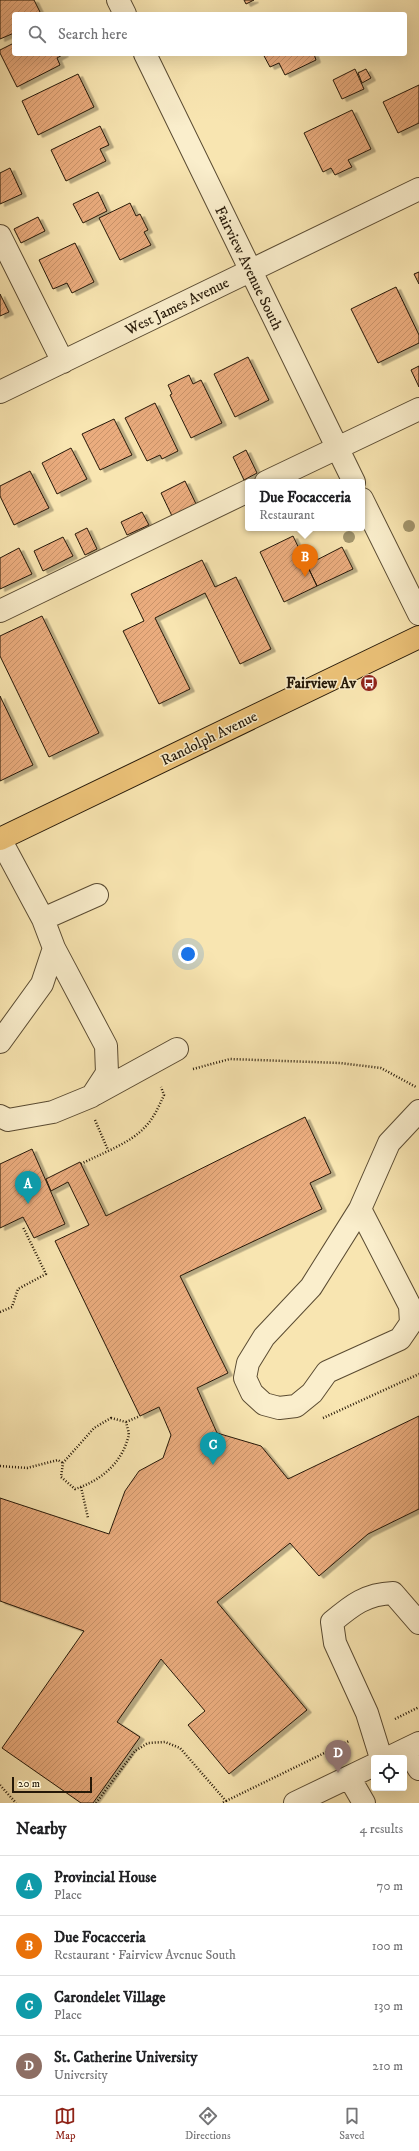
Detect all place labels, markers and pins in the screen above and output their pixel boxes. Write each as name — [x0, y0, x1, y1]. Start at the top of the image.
pin: B — [292, 544, 318, 577]
bus stop icon: Fairview Av — [359, 673, 379, 693]
place label: Fairview Av — [286, 674, 356, 693]
pin: A — [15, 1171, 41, 1204]
pin: C — [200, 1432, 226, 1465]
pin: D — [325, 1740, 351, 1773]

